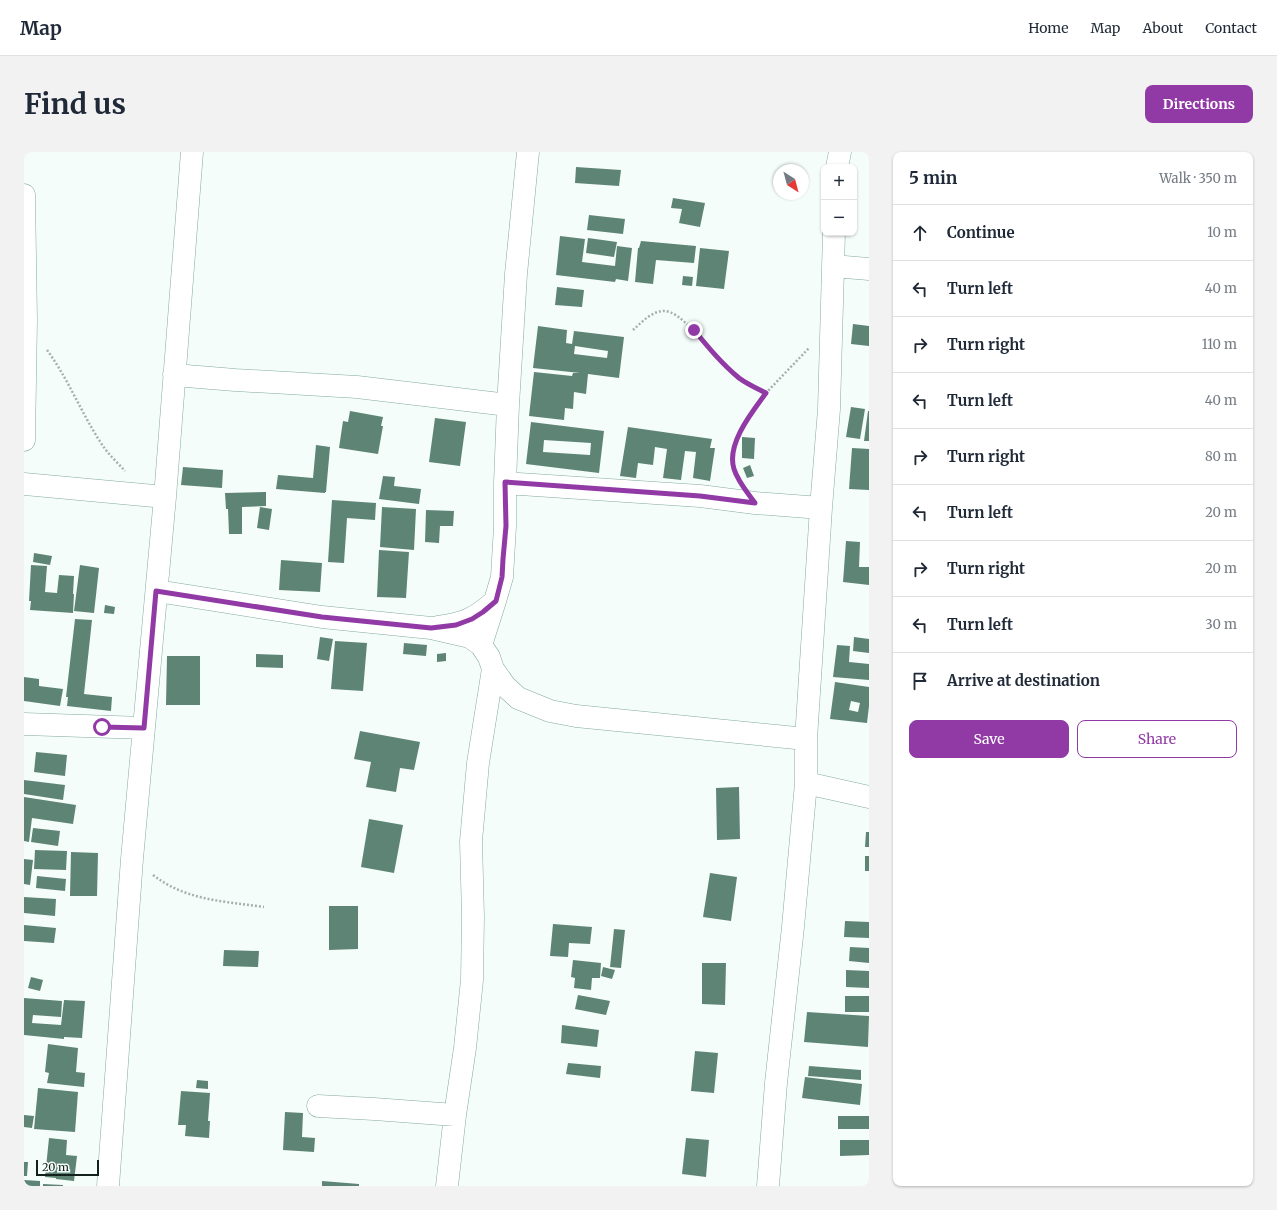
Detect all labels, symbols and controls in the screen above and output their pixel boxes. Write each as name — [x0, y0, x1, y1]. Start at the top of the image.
text: Map — [20, 16, 62, 40]
text: Home — [1028, 19, 1069, 37]
text: Map — [1091, 19, 1120, 37]
text: About — [1142, 19, 1183, 37]
text: Contact — [1205, 19, 1257, 37]
button: Directions — [1145, 85, 1253, 123]
text: Find us — [24, 86, 126, 122]
north arrow — [773, 164, 809, 200]
map controls — [821, 164, 857, 236]
button: + — [821, 164, 857, 200]
text: 5 min — [909, 167, 957, 189]
text: Walk · 350 m — [1159, 170, 1237, 187]
button: − — [821, 200, 857, 236]
icon: ahead — [909, 222, 931, 244]
text: Continue — [947, 223, 1015, 242]
text: 10 m — [1207, 224, 1237, 241]
icon: left — [909, 278, 931, 300]
text: Turn left — [947, 279, 1013, 298]
text: 40 m — [1205, 280, 1237, 297]
route end — [685, 321, 703, 339]
icon: right — [909, 334, 931, 356]
text: Turn right — [947, 335, 1025, 354]
text: 110 m — [1202, 336, 1237, 353]
icon: left — [909, 390, 931, 412]
text: Turn left — [947, 391, 1013, 410]
text: 40 m — [1205, 392, 1237, 409]
icon: right — [909, 446, 931, 468]
text: Turn right — [947, 447, 1025, 466]
text: 80 m — [1205, 448, 1237, 465]
icon: left — [909, 502, 931, 524]
text: Turn left — [947, 503, 1013, 522]
text: 20 m — [1205, 504, 1237, 521]
icon: right — [909, 558, 931, 580]
text: Turn right — [947, 559, 1025, 578]
text: 20 m — [1205, 560, 1237, 577]
icon: left — [909, 614, 931, 636]
text: Turn left — [947, 615, 1013, 634]
text: 30 m — [1205, 616, 1237, 633]
icon: arrive — [909, 670, 931, 692]
text: Arrive at destination — [947, 671, 1100, 690]
route start — [93, 718, 111, 736]
button: Save — [909, 720, 1069, 758]
button: Share — [1077, 720, 1237, 758]
scale bar — [36, 1158, 99, 1177]
text: 20 m — [42, 1160, 69, 1174]

